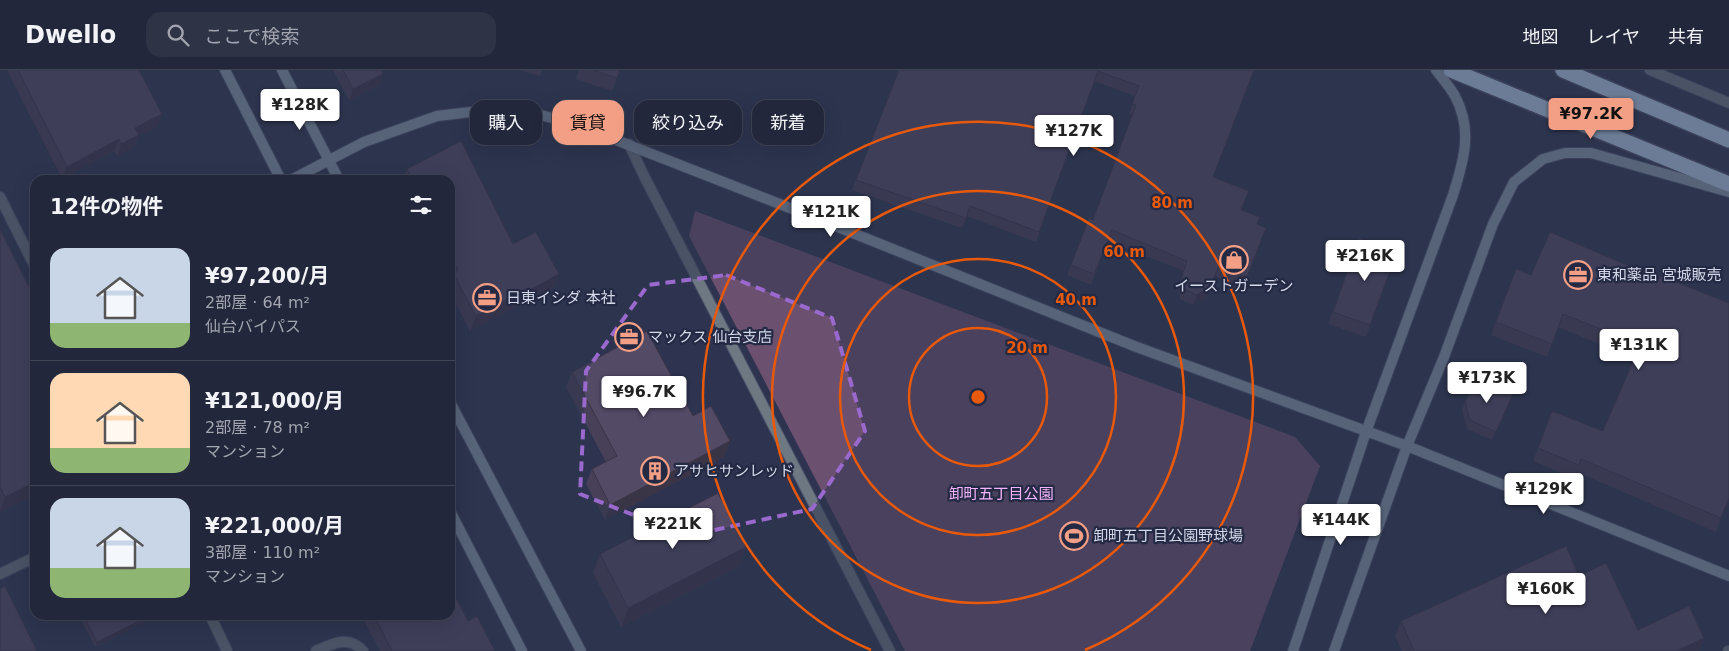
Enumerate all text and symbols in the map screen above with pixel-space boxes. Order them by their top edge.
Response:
search box [146,12,496,57]
text: Dwello [25,21,116,49]
icon: search [164,21,192,49]
text: ここで検索 [204,25,299,47]
text: 地図 [1523,26,1559,47]
text: レイヤ [1587,26,1640,47]
text: 共有 [1668,26,1704,47]
pin: ¥128K [265,88,335,131]
text: ¥128K [272,95,328,114]
pin: ¥97.2K [1550,98,1632,140]
chip: 購入 [470,100,542,145]
chip: 賃貸 [552,100,624,145]
chip: 絞り込み [634,100,742,145]
chip: 新着 [752,100,824,145]
text: ¥97.2K [1559,104,1623,123]
pin: ¥127K [1039,114,1109,157]
text: ¥127K [1046,121,1102,140]
icon: filters [407,191,435,219]
text: 80 m [1151,194,1193,212]
text: 12件の物件 [50,195,163,219]
pin: ¥121K [796,196,866,238]
text: ¥121K [803,202,859,221]
pin: ¥216K [1330,240,1400,282]
text: 60 m [1103,243,1145,261]
shop icon: イーストガーデン [1219,245,1249,275]
text: ¥216K [1337,246,1393,265]
office icon: 東和薬品 宮城販売 [1563,260,1593,290]
text: ¥97,200/月 [205,264,329,288]
place label: 東和薬品 宮城販売 [1597,266,1722,284]
icon: home [90,268,150,328]
place label: イーストガーデン [1174,277,1294,295]
office icon: 日東イシダ 本社 [472,283,502,313]
place label: 日東イシダ 本社 [506,289,616,307]
text: 40 m [1055,291,1097,309]
text: 2部屋 · 64 m² [205,293,310,312]
text: 仙台バイパス [205,317,301,336]
office icon: マックス 仙台支店 [614,322,644,352]
place label: マックス 仙台支店 [648,328,772,346]
pin: ¥131K [1604,328,1674,371]
text: ¥131K [1611,335,1667,354]
text: 20 m [1006,339,1048,357]
pin: ¥173K [1452,362,1522,404]
text: ¥173K [1459,368,1515,387]
pin: ¥96.7K [603,376,685,418]
text: ¥96.7K [612,382,676,401]
centre of rings [969,388,987,406]
text: ¥121,000/月 [205,389,344,413]
icon: home [90,393,150,453]
text: 2部屋 · 78 m² [205,418,310,437]
text: マンション [205,442,285,461]
building icon: アサヒサンレッド [640,456,670,486]
place label: アサヒサンレッド [674,462,794,480]
pin: ¥129K [1509,472,1579,515]
text: ¥129K [1516,479,1572,498]
park label: 卸町五丁目公園 [948,485,1054,503]
pin: ¥144K [1306,504,1376,546]
pin: ¥221K [638,508,708,550]
text: ¥144K [1313,510,1369,529]
text: ¥221,000/月 [205,514,344,538]
text: ¥221K [645,514,701,533]
icon: home [90,518,150,578]
sports icon: 卸町五丁目公園野球場 [1059,521,1089,551]
place label: 卸町五丁目公園野球場 [1093,527,1243,545]
text: 3部屋 · 110 m² [205,543,320,562]
text: マンション [205,567,285,586]
pin: ¥160K [1511,572,1581,615]
text: ¥160K [1518,579,1574,598]

